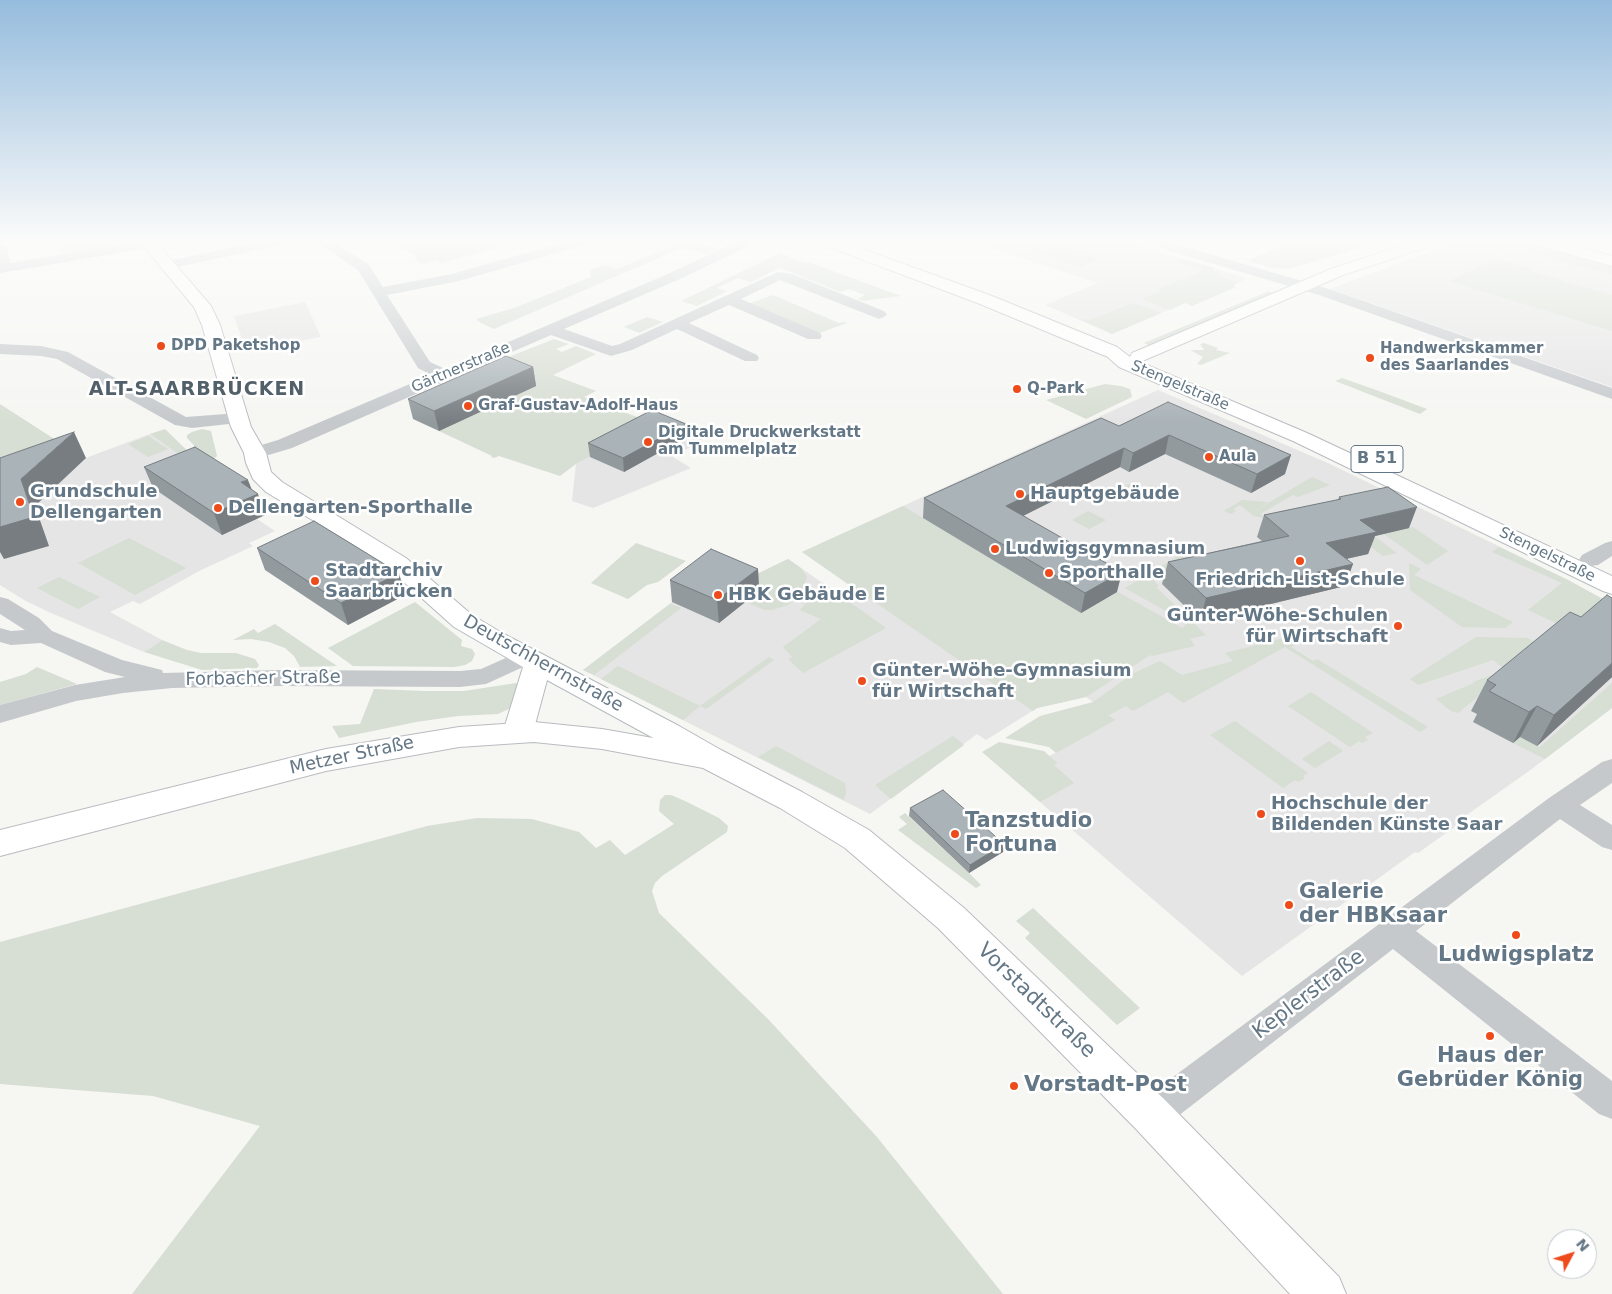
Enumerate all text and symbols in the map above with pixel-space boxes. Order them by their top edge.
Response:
place label: DPD Paketshop [171,337,300,355]
street label: Gärtnerstraße [409,339,513,397]
marker: DPD Paketshop [155,340,167,352]
place label: Handwerkskammer des Saarlandes [1380,340,1543,375]
marker: Handwerkskammer des Saarlandes [1364,352,1376,364]
street label: Stengelstraße [1128,357,1232,415]
district label: ALT-SAARBRÜCKEN [87,379,307,401]
place label: Q-Park [1027,380,1084,398]
marker: Q-Park [1011,383,1023,395]
place label: Graf-Gustav-Adolf-Haus [478,397,678,415]
marker: Graf-Gustav-Adolf-Haus [462,400,474,412]
place label: Digitale Druckwerkstatt am Tummelplatz [658,424,861,459]
marker: Digitale Druckwerkstatt am Tummelplatz [642,436,654,448]
road number: B 51 [1351,446,1403,472]
place label: Aula [1219,448,1257,466]
marker: Aula [1203,451,1215,463]
place label: Grundschule Dellengarten [30,481,162,524]
place label: Hauptgebäude [1030,483,1180,505]
marker: Hauptgebäude [1014,488,1026,500]
marker: Grundschule Dellengarten [14,496,26,508]
place label: Dellengarten-Sporthalle [228,497,473,519]
marker: Dellengarten-Sporthalle [212,502,224,514]
street label: Stengelstraße [1496,524,1598,586]
place label: Ludwigsgymnasium [1005,538,1205,560]
marker: Ludwigsgymnasium [989,543,1001,555]
marker: Friedrich-List-Schule [1294,555,1306,567]
place label: Stadtarchiv Saarbrücken [325,560,453,602]
place label: Sporthalle [1059,562,1164,584]
marker: Sporthalle [1043,567,1055,579]
place label: Friedrich-List-Schule [1195,569,1405,591]
marker: Stadtarchiv Saarbrücken [309,575,321,587]
place label: HBK Gebäude E [728,584,885,606]
marker: HBK Gebäude E [712,589,724,601]
place label: Günter-Wöhe-Schulen für Wirtschaft [1167,605,1388,648]
street label: Deutschherrnstraße [459,611,627,717]
marker: Günter-Wöhe-Schulen für Wirtschaft [1392,620,1404,632]
place label: Günter-Wöhe-Gymnasium für Wirtschaft [872,660,1132,702]
street label: Forbacher Straße [185,667,341,691]
marker: Günter-Wöhe-Gymnasium für Wirtschaft [856,675,868,687]
street label: Metzer Straße [288,732,416,780]
place label: Hochschule der Bildenden Künste Saar [1271,793,1502,836]
marker: Hochschule der Bildenden Künste Saar [1255,808,1267,820]
place label: Tanzstudio Fortuna [965,809,1092,859]
marker: Tanzstudio Fortuna [949,828,961,840]
place label: Galerie der HBKsaar [1299,880,1447,930]
marker: Galerie der HBKsaar [1283,899,1295,911]
marker: Ludwigsplatz [1510,929,1522,941]
street label: Vorstadtstraße [972,938,1100,1064]
place label: Ludwigsplatz [1438,943,1594,969]
street label: Keplerstraße [1248,945,1370,1045]
marker: Haus der Gebrüder König [1484,1030,1496,1042]
place label: Haus der Gebrüder König [1397,1044,1583,1094]
place label: Vorstadt-Post [1024,1073,1187,1099]
marker: Vorstadt-Post [1008,1080,1020,1092]
north arrow [1547,1229,1597,1279]
text: N [1573,1235,1593,1255]

